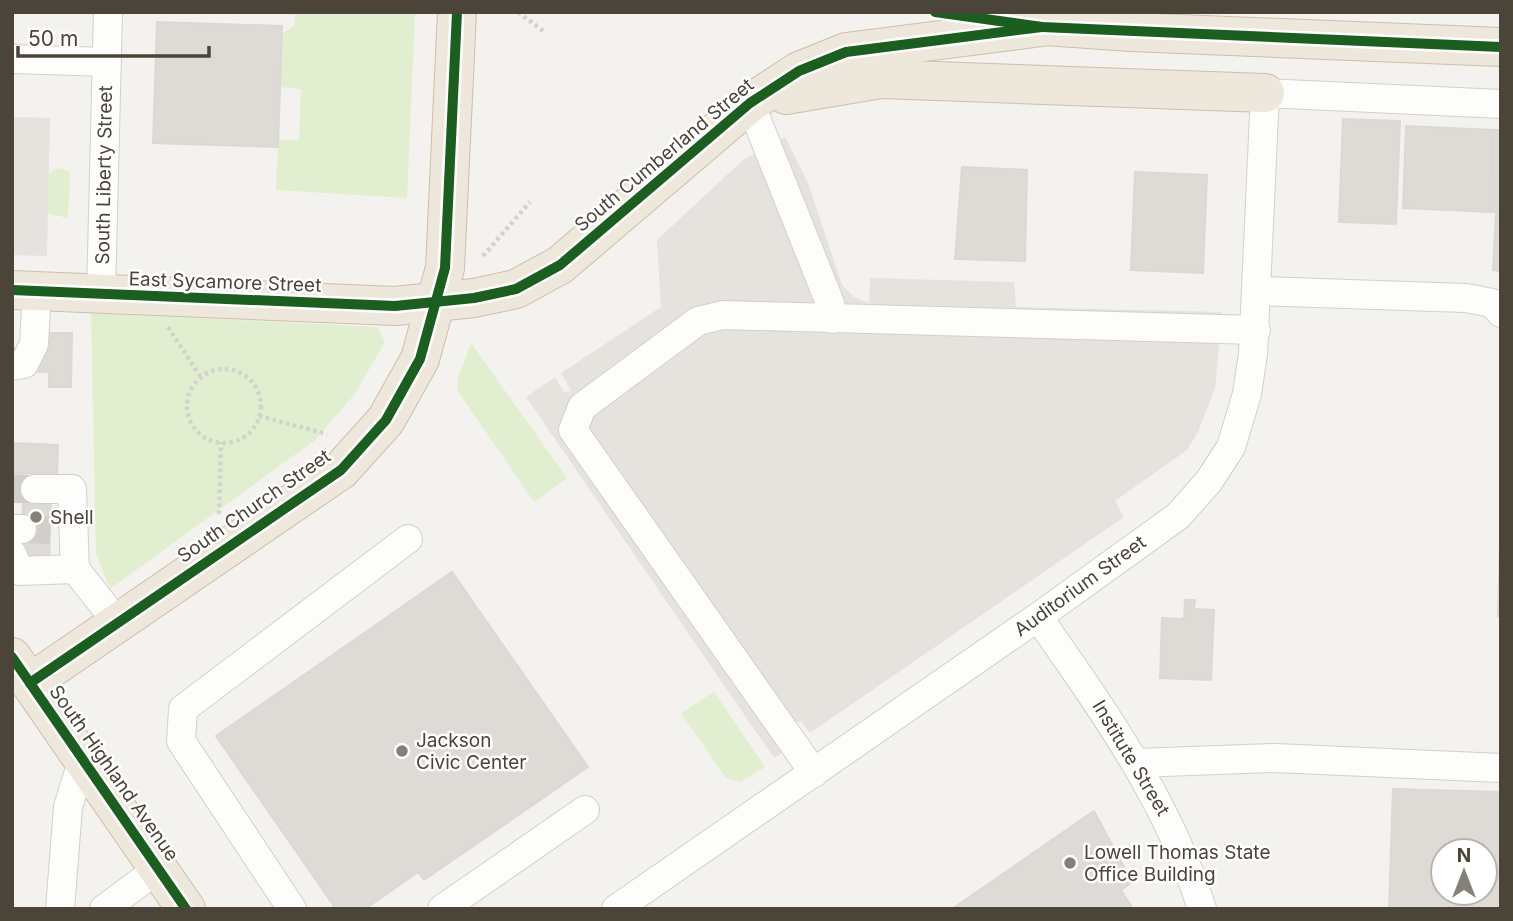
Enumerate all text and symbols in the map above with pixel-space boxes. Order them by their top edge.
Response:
scale bar [18,14,208,58]
text: 50 m [28,26,78,51]
street label: South Cumberland Street [570,73,758,237]
street label: South Liberty Street [91,85,117,265]
street label: East Sycamore Street [128,267,322,297]
street label: South Church Street [173,444,335,568]
place label: Shell [50,506,94,529]
marker: Shell [28,509,44,525]
street label: Auditorium Street [1010,531,1150,641]
street label: South Highland Avenue [45,681,183,865]
street label: Institute Street [1087,696,1175,820]
place label: Jackson Civic Center [416,729,526,774]
marker: Jackson Civic Center [394,743,410,759]
north arrow [1429,837,1499,907]
place label: Lowell Thomas State Office Building [1084,841,1270,886]
text: N [1457,844,1471,867]
marker: Lowell Thomas State Office Building [1062,855,1078,871]

